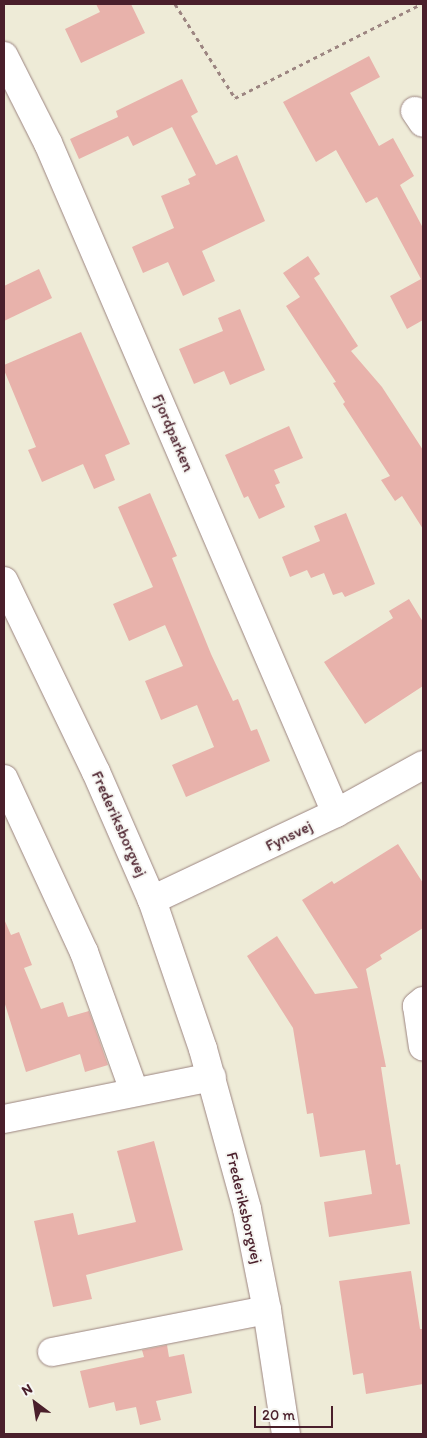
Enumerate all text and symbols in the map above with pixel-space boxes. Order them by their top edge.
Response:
street label: Fjordparken [148,391,198,475]
street label: Frederiksborgvej [87,768,151,880]
street label: Fynsvej [262,816,316,856]
street label: Frederiksborgvej [222,1150,266,1266]
north arrow [10,1378,60,1428]
text: N [19,1380,35,1399]
scale bar [257,1396,336,1428]
text: 20 m [262,1406,295,1424]

